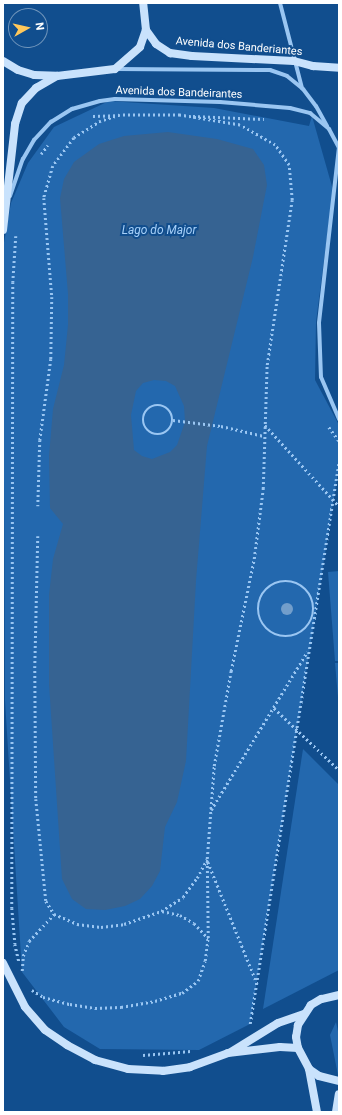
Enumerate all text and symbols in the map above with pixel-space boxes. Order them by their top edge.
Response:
north arrow [8,8,48,48]
text: N [32,22,46,31]
street label: Avenida dos Banderiantes [175,35,303,59]
street label: Avenida dos Bandeirantes [115,84,243,102]
water label: Lago do Major [122,224,196,238]

